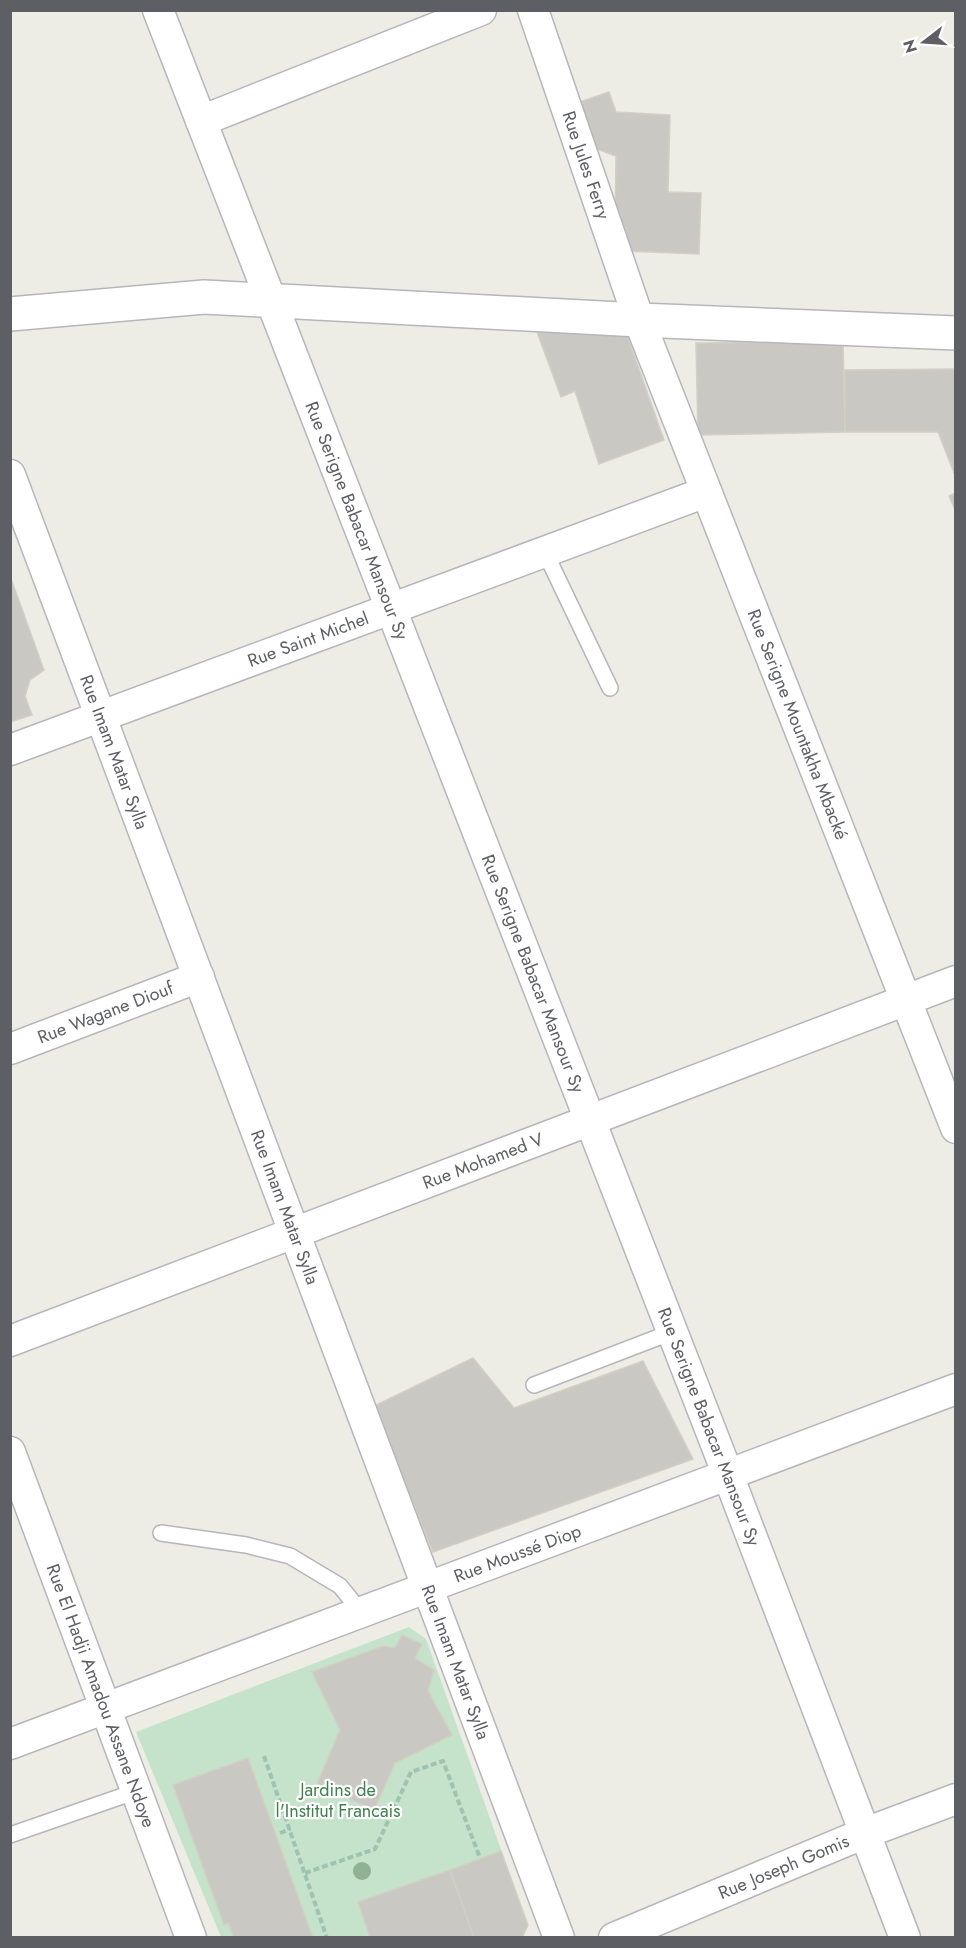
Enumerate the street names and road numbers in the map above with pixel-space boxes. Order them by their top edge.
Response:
street label: Rue Jules Ferry [556,108,617,223]
street label: Rue Serigne Babacar Mansour Sy [299,398,415,644]
street label: Rue Saint Michel [244,605,372,674]
street label: Rue Serigne Mountakha Mbacké [741,605,855,843]
street label: Rue Imam Matar Sylla [73,671,155,833]
street label: Rue Serigne Babacar Mansour Sy [475,851,591,1097]
street label: Rue Wagane Diouf [34,975,178,1050]
street label: Rue Imam Matar Sylla [244,1126,326,1288]
street label: Rue Mohamed V [419,1126,547,1196]
street label: Rue Serigne Babacar Mansour Sy [651,1304,767,1550]
street label: Rue Moussé Diop [450,1518,585,1589]
street label: Rue El Hadji Amadou Assane Ndoye [40,1560,162,1831]
street label: Rue Imam Matar Sylla [415,1581,496,1743]
street label: Rue Joseph Gomis [714,1828,853,1906]

